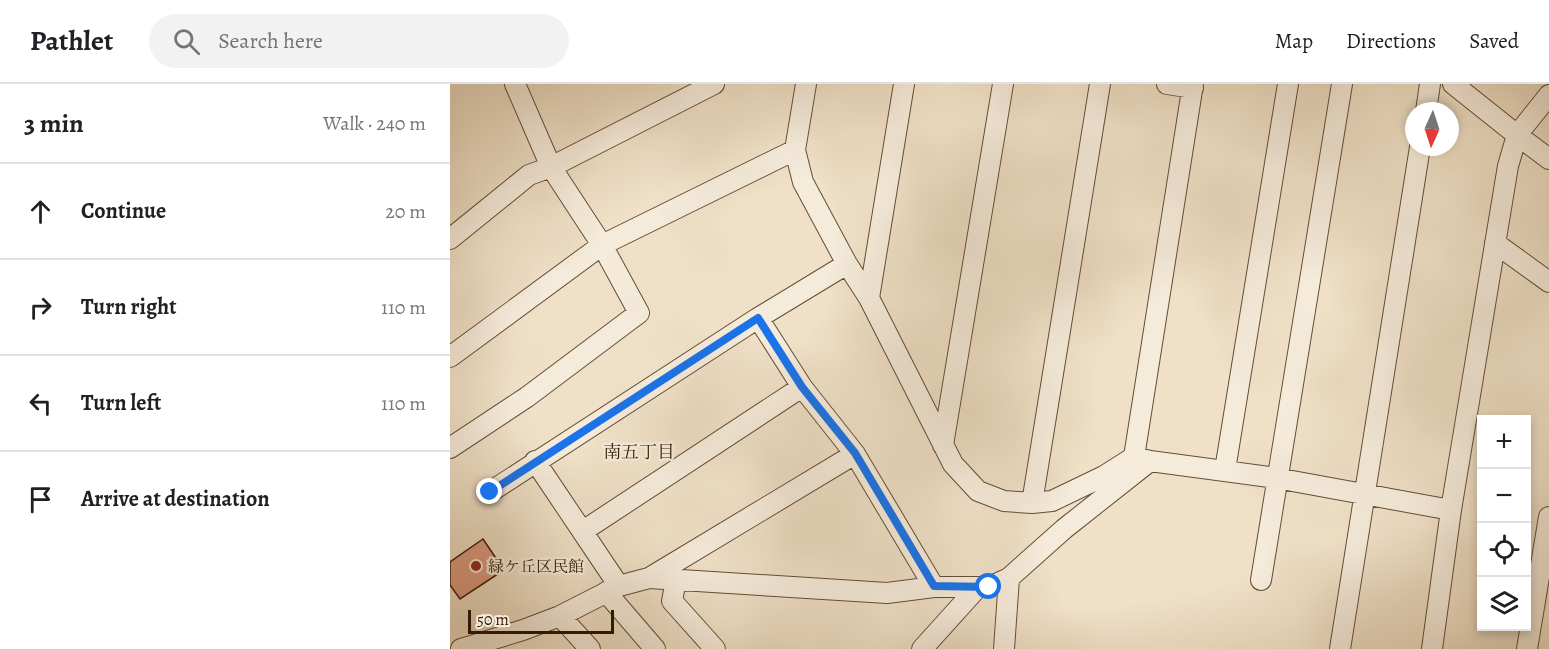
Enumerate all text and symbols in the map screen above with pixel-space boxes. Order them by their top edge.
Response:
search box [149,14,569,68]
text: Pathlet [30,22,113,60]
icon: search [170,25,203,58]
text: Search here [218,26,323,56]
text: Map [1275,27,1313,55]
text: Directions [1346,27,1436,55]
text: Saved [1469,27,1519,55]
north arrow [1405,102,1459,156]
text: 3 min [24,106,84,141]
text: Walk · 240 m [323,110,426,137]
icon: ahead [24,195,57,228]
text: Continue [81,196,166,226]
text: 20 m [385,198,426,225]
icon: right [24,291,57,324]
text: Turn right [81,292,177,322]
text: 110 m [381,294,426,321]
icon: left [24,387,57,420]
text: Turn left [81,388,161,418]
text: 110 m [381,390,426,417]
map controls [1477,415,1531,631]
button: + [1477,415,1531,469]
district label: 南五丁目 [603,440,675,464]
button: − [1477,469,1531,523]
route end [476,478,502,504]
icon: arrive [24,483,57,516]
text: Arrive at destination [81,484,270,514]
button: locate [1477,523,1531,577]
place label: 緑ケ丘区民館 [488,556,584,578]
marker: 緑ケ丘区民館 [469,559,483,573]
route start [975,573,1001,599]
button: layers [1477,577,1531,631]
scale bar [468,607,614,634]
text: 50 m [477,609,509,631]

